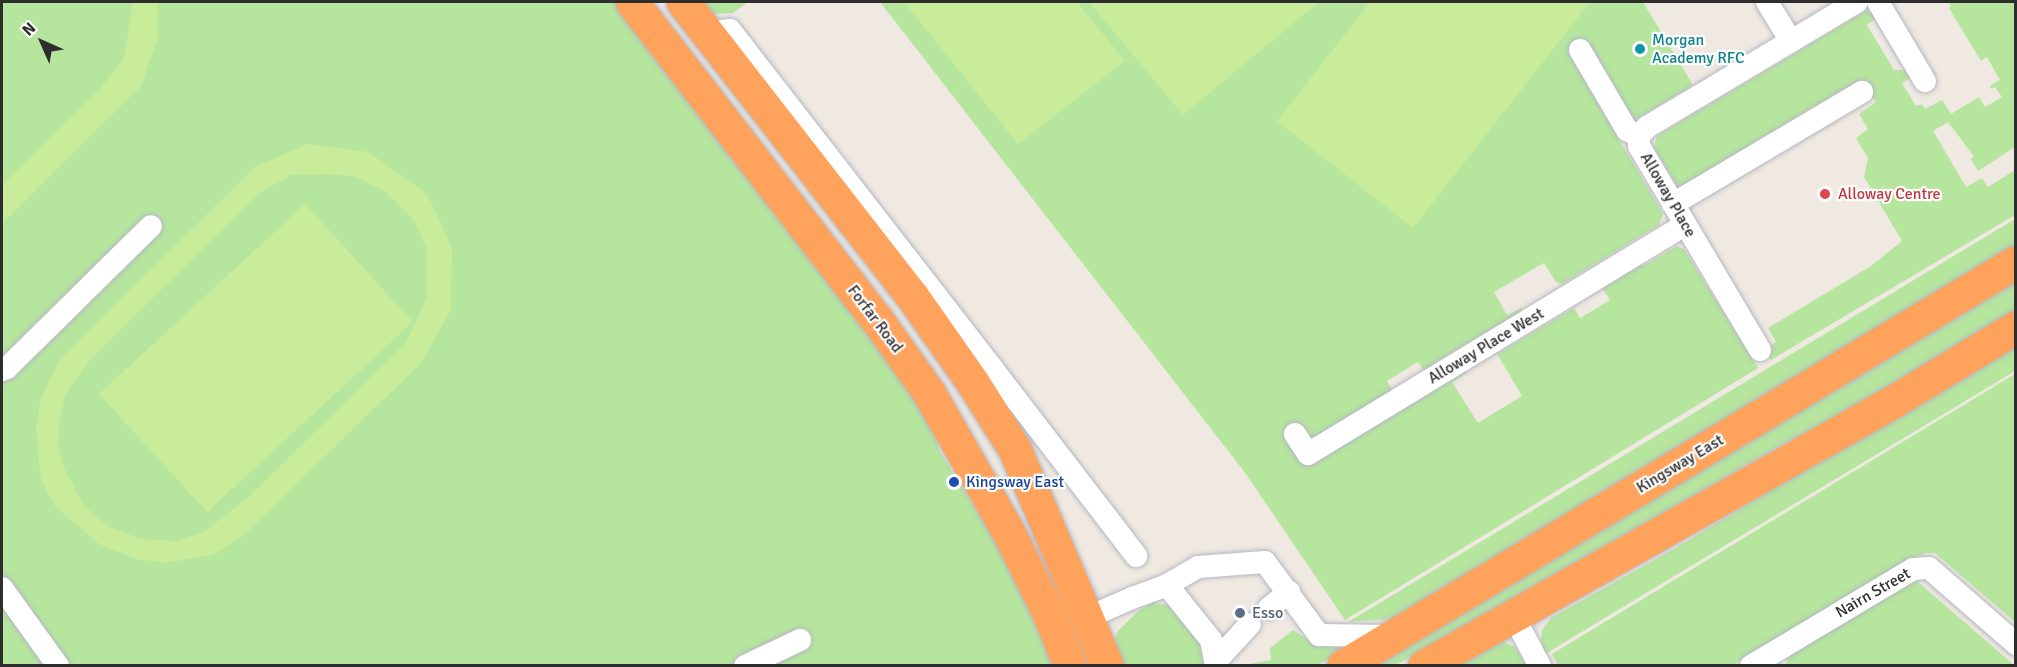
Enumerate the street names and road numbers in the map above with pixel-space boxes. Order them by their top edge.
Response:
street label: Alloway Place [1636,149,1700,241]
street label: Forfar Road [843,281,907,357]
street label: Alloway Place West [1425,304,1547,388]
street label: Kingsway East [1633,431,1727,497]
street label: Nairn Street [1832,564,1914,622]

